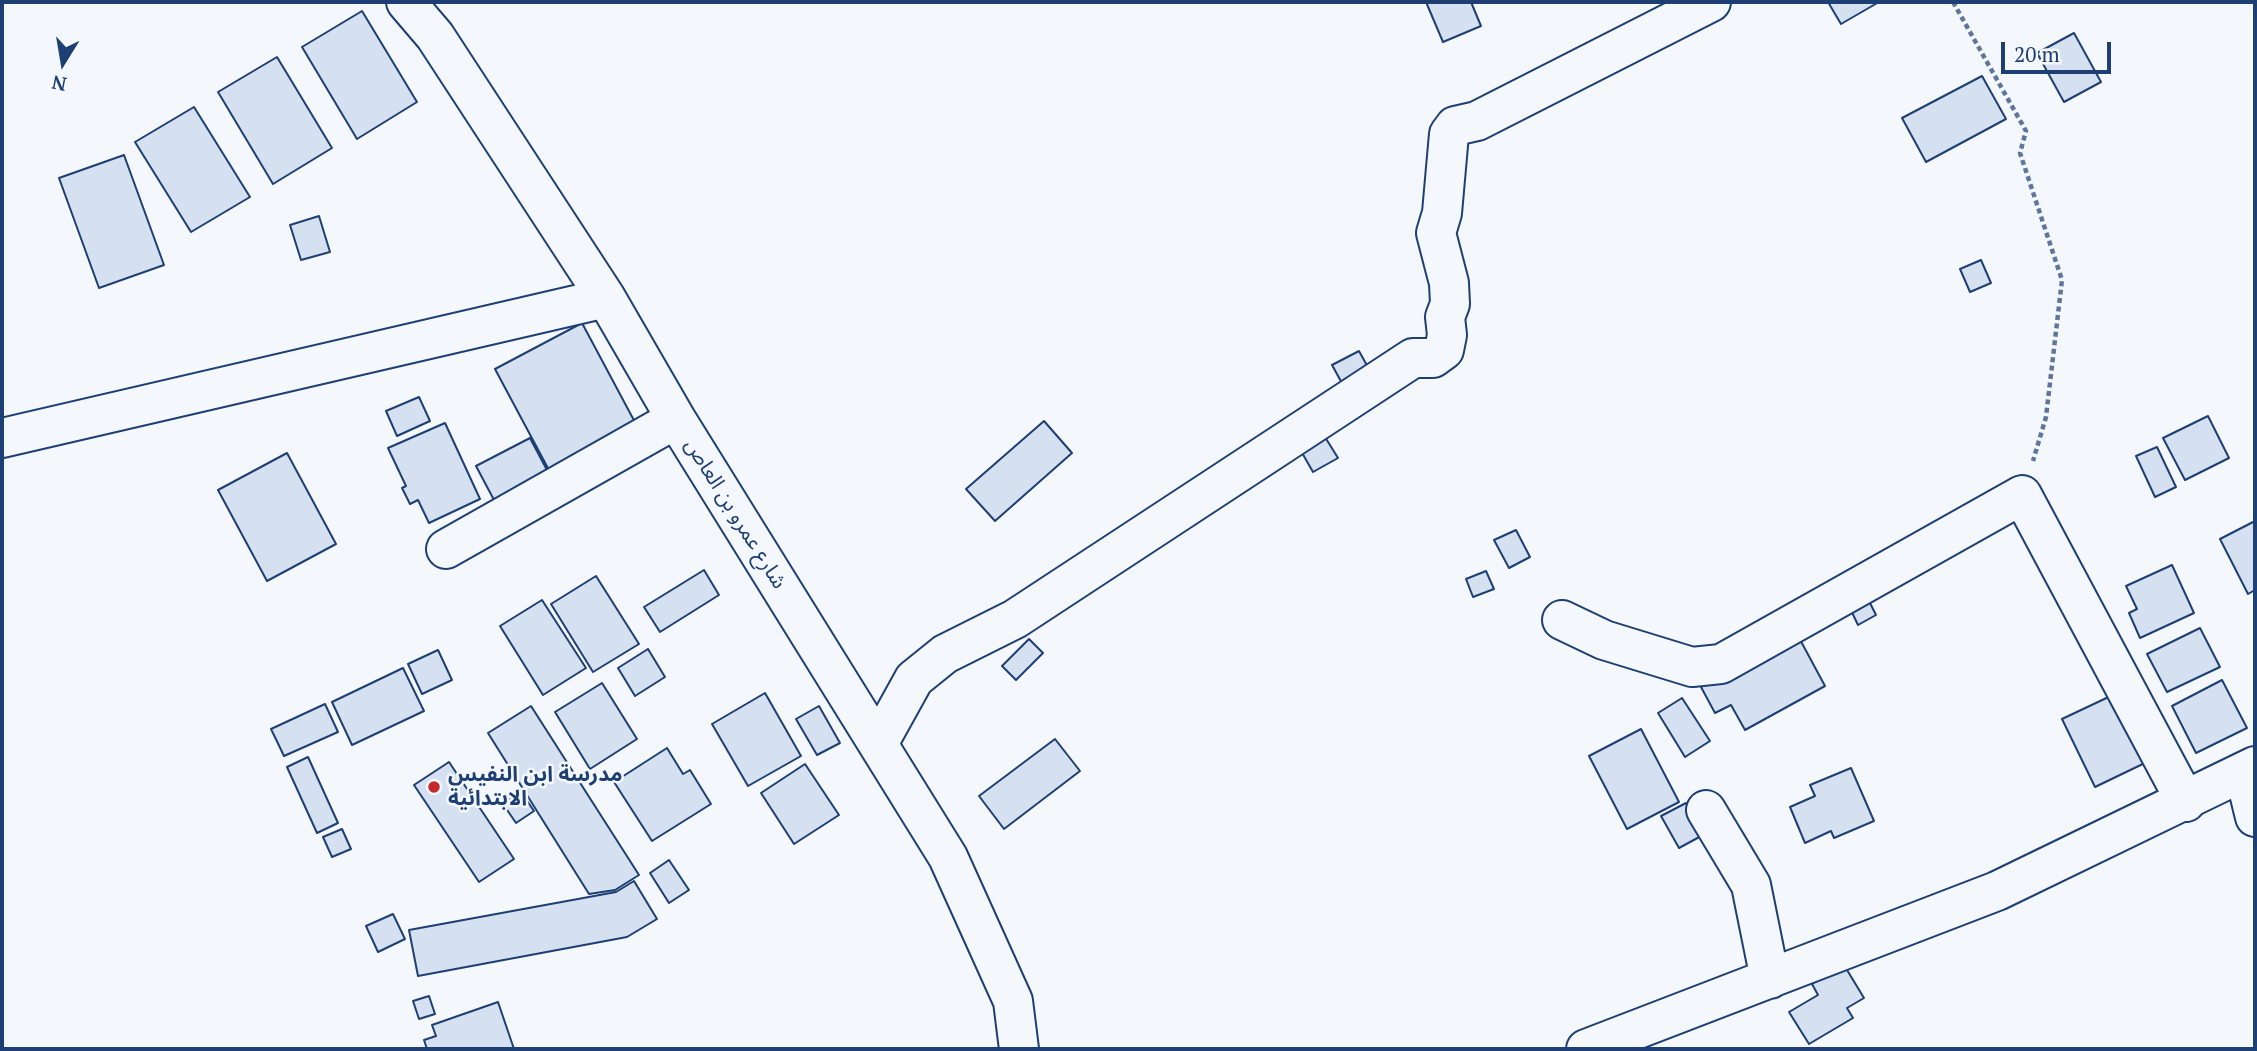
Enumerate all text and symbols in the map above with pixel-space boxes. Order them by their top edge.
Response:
north arrow [28,28,98,98]
scale bar [2005,28,2115,72]
text: 20 m [2014,40,2060,68]
text: N [49,70,68,98]
street label: شارع عمرو بن العاص [679,434,791,594]
place label: مدرسة ابن النفيس الابتدائية [448,762,622,812]
marker: مدرسة ابن النفيس الابتدائية [426,779,442,795]

